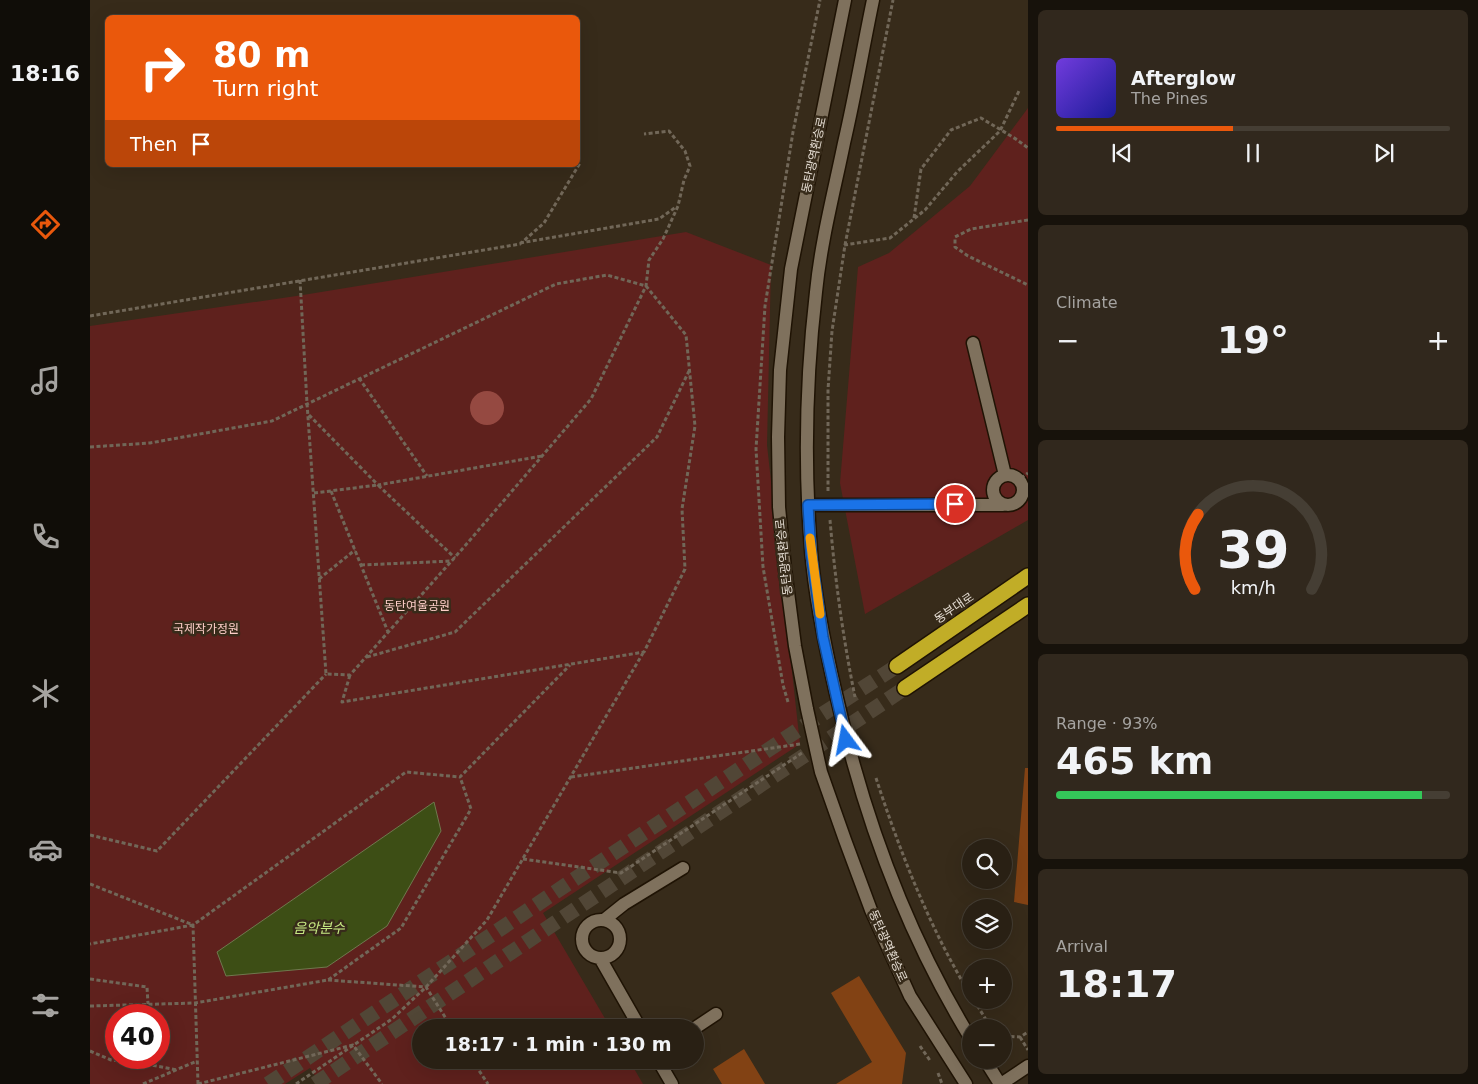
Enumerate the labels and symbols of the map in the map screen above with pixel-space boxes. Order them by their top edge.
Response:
street label: 동탄광역환승로 [799,116,829,194]
pin [934,483,976,525]
street label: 동탄광역환승로 [773,518,795,596]
street label: 동부대로 [932,590,976,626]
park label: 동탄여울공원 [384,599,450,613]
park label: 국제작가정원 [173,622,239,636]
position arrow [819,713,871,765]
street label: 동탄광역환승로 [866,908,910,984]
water label: 음악분수 [293,920,346,936]
speed limit sign: 40 [105,1004,170,1069]

